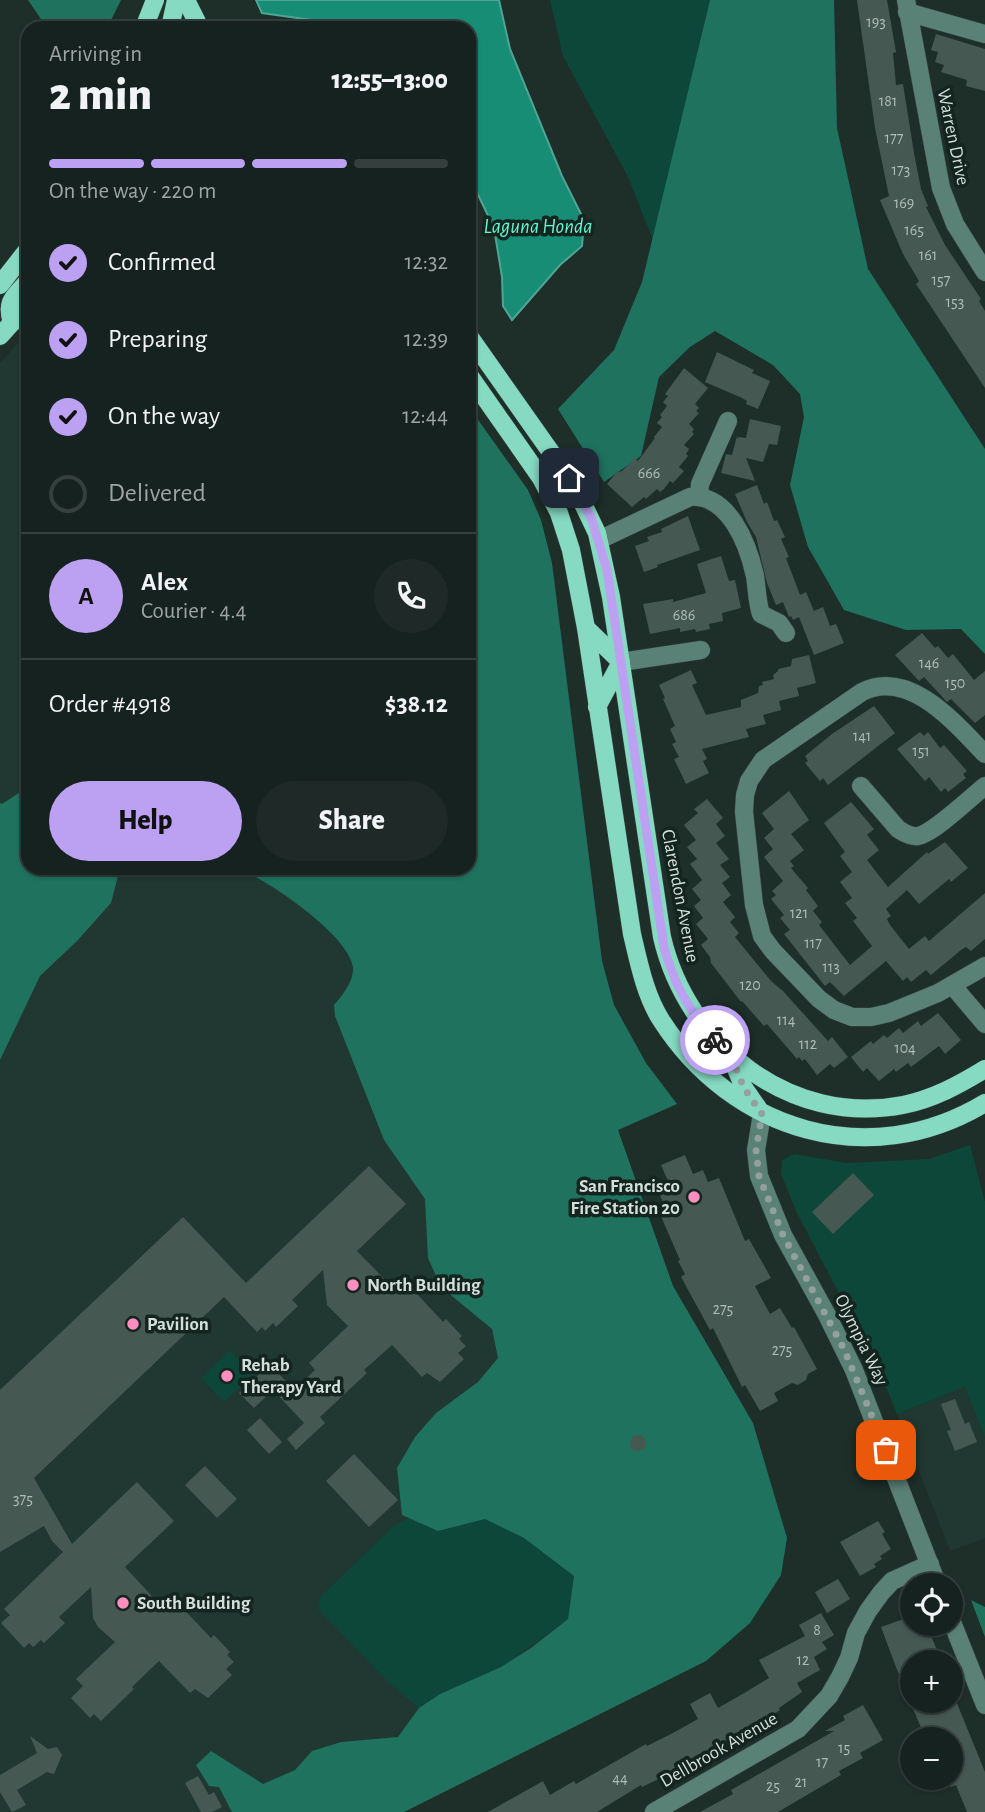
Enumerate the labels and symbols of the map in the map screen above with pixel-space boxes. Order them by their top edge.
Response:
house number: 193 [866,14,886,30]
street label: Warren Drive [934,87,972,187]
house number: 181 [879,93,897,109]
house number: 177 [885,130,904,146]
house number: 173 [892,162,910,178]
house number: 169 [894,195,914,211]
water label: Laguna Honda [484,216,592,237]
house number: 165 [904,222,924,238]
house number: 161 [919,247,937,263]
house number: 157 [932,272,951,288]
house number: 153 [946,294,964,310]
pin [539,448,599,508]
house number: 666 [638,465,660,481]
house number: 686 [673,607,695,623]
house number: 146 [919,655,939,671]
house number: 150 [945,675,965,691]
house number: 141 [853,728,871,744]
house number: 151 [912,743,930,759]
street label: Clarendon Avenue [658,828,702,964]
house number: 121 [790,905,808,921]
house number: 117 [804,935,822,951]
house number: 113 [822,959,840,975]
house number: 120 [739,977,761,993]
courier [680,1005,750,1075]
house number: 114 [777,1012,796,1028]
house number: 112 [799,1036,817,1052]
house number: 104 [894,1040,916,1056]
place label: San Francisco Fire Station 20 [570,1177,680,1218]
marker: San Francisco Fire Station 20 [686,1189,702,1205]
place label: North Building [367,1276,481,1295]
marker: North Building [345,1277,361,1293]
street label: Olympia Way [831,1291,891,1389]
house number: 275 [713,1301,733,1317]
place label: Pavilion [147,1315,209,1334]
marker: Pavilion [125,1316,141,1332]
house number: 275 [772,1342,792,1358]
place label: Rehab Therapy Yard [241,1356,341,1397]
marker: Rehab Therapy Yard [219,1368,235,1384]
pin [856,1420,916,1480]
house number: 375 [13,1491,33,1507]
place label: South Building [137,1594,251,1613]
marker: South Building [115,1595,131,1611]
house number: 8 [813,1622,821,1638]
house number: 12 [797,1652,809,1668]
street label: Dellbrook Avenue [657,1709,781,1791]
house number: 15 [838,1740,850,1756]
house number: 17 [816,1754,828,1770]
house number: 44 [612,1770,628,1786]
house number: 21 [795,1774,807,1790]
house number: 25 [766,1778,780,1794]

